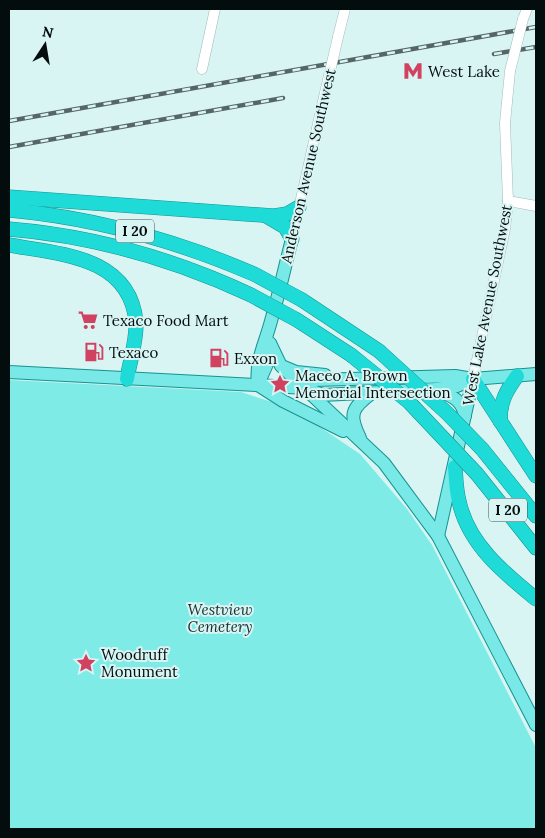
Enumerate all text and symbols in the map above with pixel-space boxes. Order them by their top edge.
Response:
north arrow [20,20,70,70]
text: N [41,22,55,42]
metro station icon: West Lake [402,60,424,82]
place label: West Lake [428,62,500,81]
street label: Anderson Avenue Southwest [276,67,340,266]
street label: West Lake Avenue Southwest [458,203,516,407]
road number: I 20 [116,220,154,242]
supermarket icon: Texaco Food Mart [77,309,99,331]
place label: Texaco Food Mart [103,311,229,330]
fuel station icon: Texaco [83,341,105,363]
place label: Texaco [109,343,159,362]
fuel station icon: Exxon [208,347,230,369]
place label: Exxon [234,349,277,368]
place label: Maceo A. Brown Memorial Intersection [295,366,451,402]
place icon: Maceo A. Brown Memorial Intersection [269,373,291,395]
road number: I 20 [489,498,527,522]
park label: Westview Cemetery [187,600,253,636]
place label: Woodruff Monument [101,645,178,681]
place icon: Woodruff Monument [75,652,97,674]

